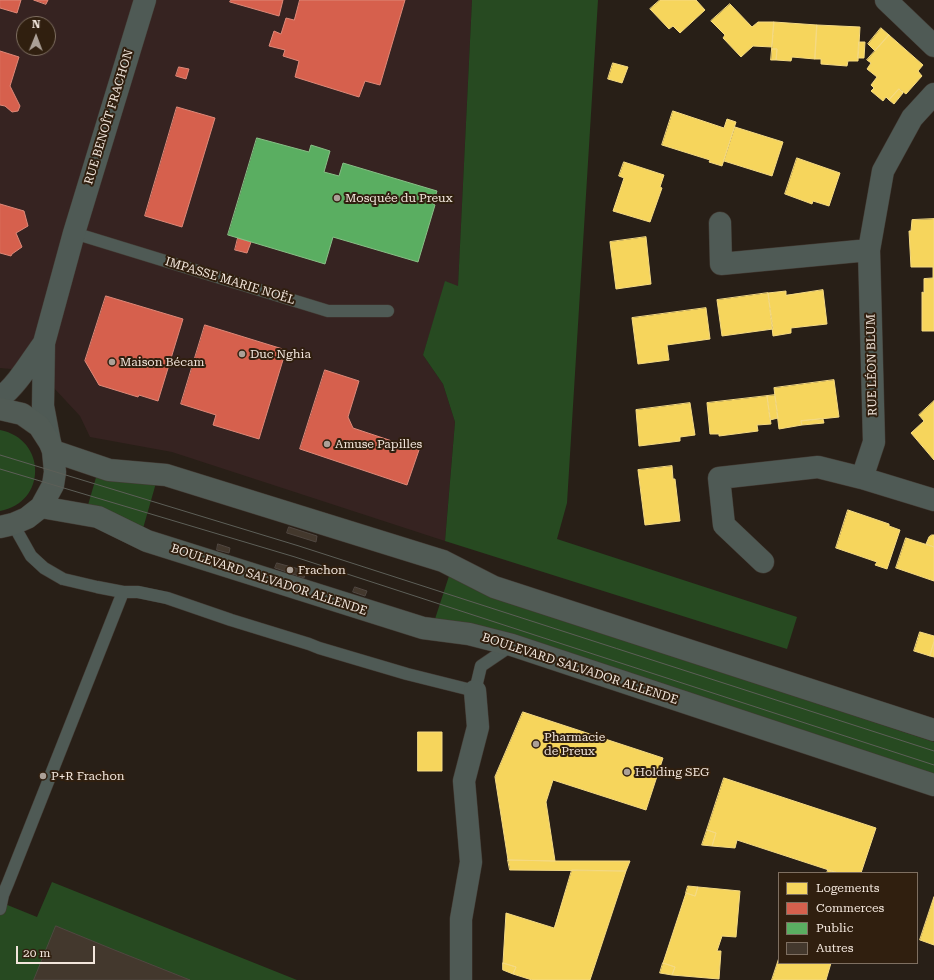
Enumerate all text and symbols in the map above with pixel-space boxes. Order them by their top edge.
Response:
north arrow [16,16,56,56]
text: N [32,18,41,31]
street label: RUE BENOÎT FRACHON [82,48,136,186]
place label: Mosquée du Preux [345,191,453,205]
marker: Mosquée du Preux [332,193,342,203]
street label: IMPASSE MARIE NOËL [163,254,297,308]
street label: RUE LÉON BLUM [864,314,880,416]
place label: Duc Nghia [250,347,311,361]
marker: Duc Nghia [237,349,247,359]
place label: Maison Bécam [120,355,204,369]
marker: Maison Bécam [107,357,117,367]
place label: Amuse Papilles [335,437,422,451]
marker: Amuse Papilles [322,439,332,449]
street label: BOULEVARD SALVADOR ALLENDE [169,541,369,619]
place label: Frachon [298,563,346,577]
marker: Frachon [285,565,295,575]
street label: BOULEVARD SALVADOR ALLENDE [480,630,680,708]
place label: Pharmacie de Preux [544,730,605,758]
marker: Pharmacie de Preux [531,739,541,749]
place label: Holding SEG [635,765,709,779]
marker: Holding SEG [622,767,632,777]
place label: P+R Frachon [51,769,125,783]
marker: P+R Frachon [38,771,48,781]
legend [778,872,918,964]
text: Logements [816,881,879,895]
text: Commerces [816,901,884,915]
text: Public [816,921,853,935]
scale bar [18,938,97,964]
text: Autres [816,941,853,955]
text: 20 m [23,946,50,960]

